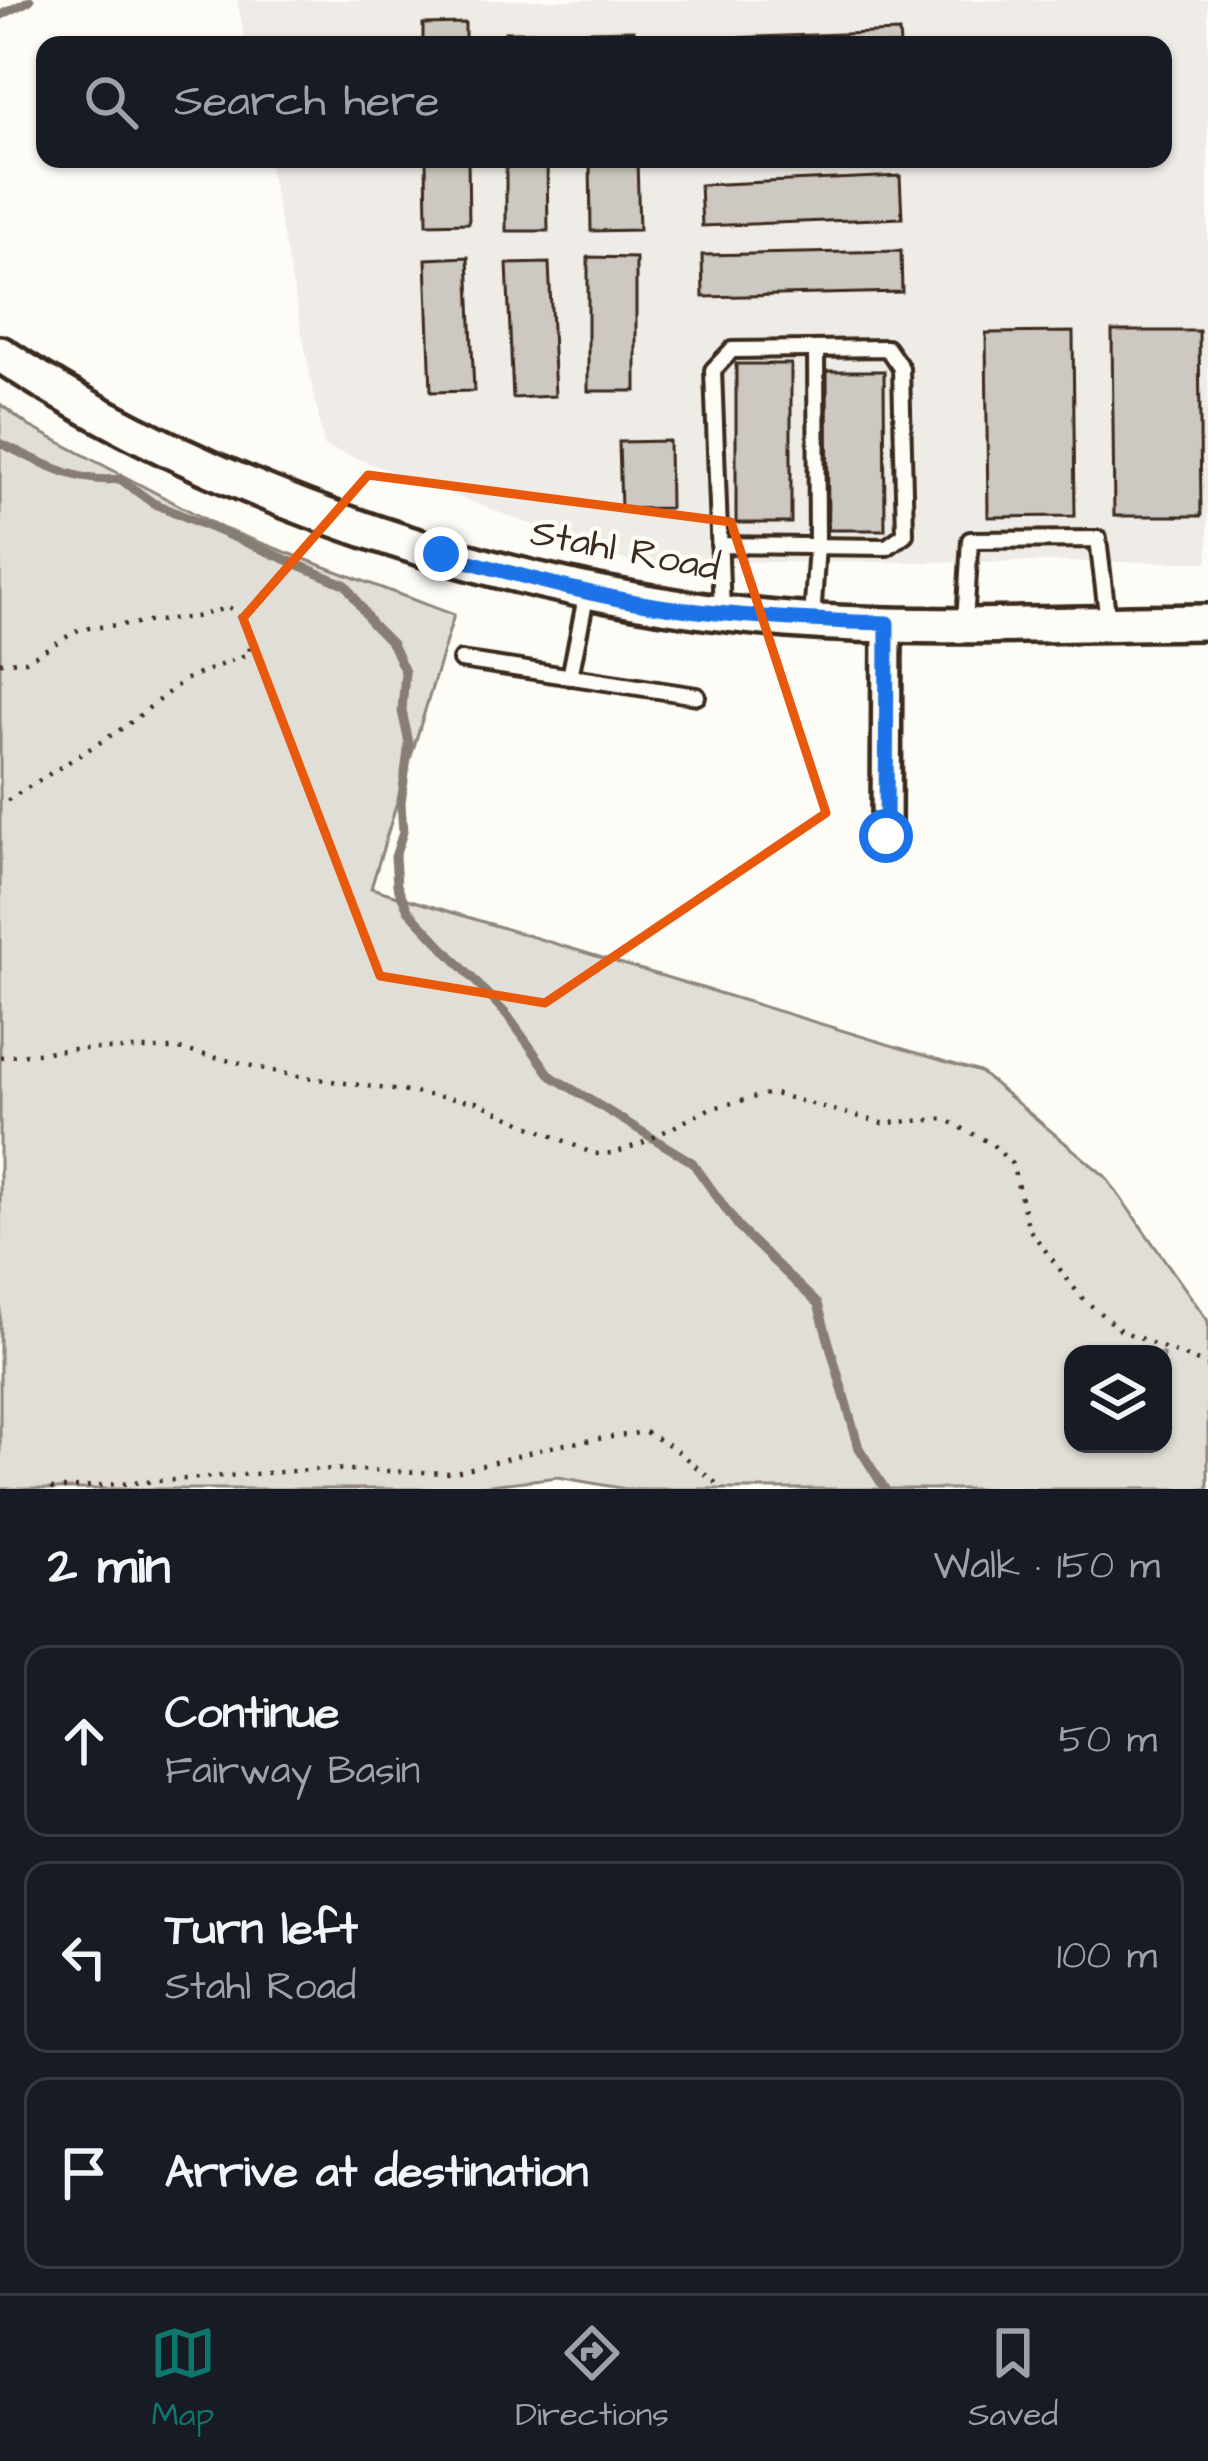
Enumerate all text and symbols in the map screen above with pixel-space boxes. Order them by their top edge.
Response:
search box [36,36,1172,168]
icon: search [78,69,144,135]
text: Search here [174,71,440,133]
street label: Stahl Road [526,506,724,596]
route end [414,527,468,581]
route start [859,809,913,863]
map controls [1064,1345,1172,1453]
button: layers [1064,1345,1172,1453]
text: 2 min [48,1532,171,1603]
text: Walk · 150 m [934,1540,1160,1594]
text: Continue [165,1683,339,1745]
icon: ahead [51,1708,117,1774]
text: 50 m [1059,1714,1157,1768]
text: Fairway Basin [165,1745,420,1799]
text: Turn left [165,1899,358,1961]
icon: left [51,1924,117,1990]
text: 100 m [1057,1930,1157,1984]
text: Stahl Road [165,1961,356,2015]
icon: arrive [51,2140,117,2206]
text: Arrive at destination [165,2142,588,2204]
tab: Map [150,2320,216,2438]
tab: Directions [515,2320,669,2438]
tab: Saved [968,2320,1058,2438]

